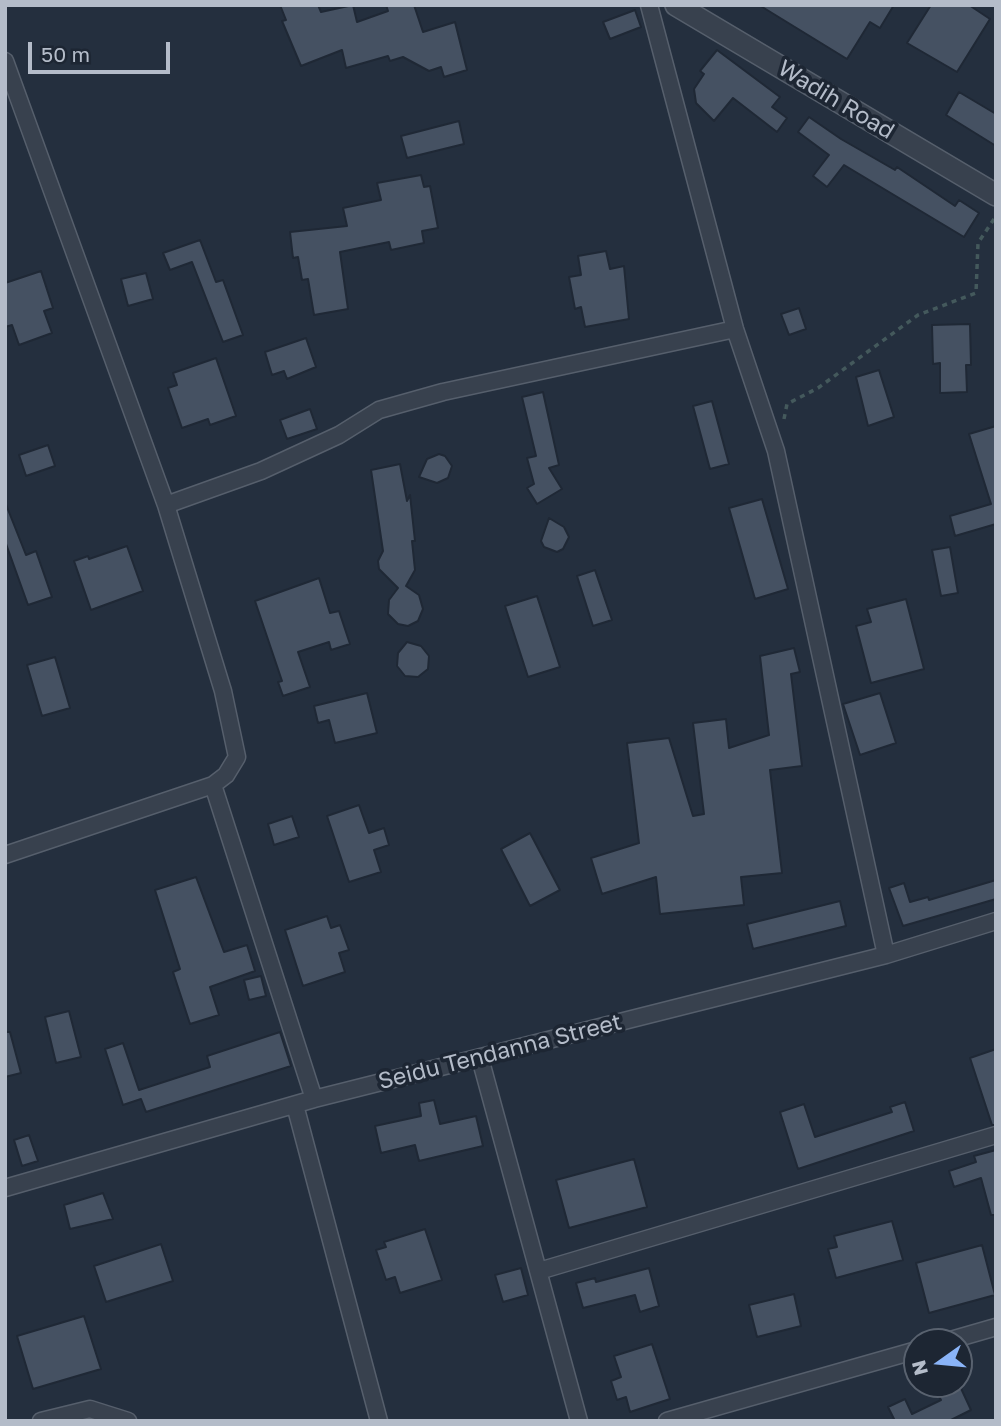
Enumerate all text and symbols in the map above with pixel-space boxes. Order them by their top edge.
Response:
scale bar [32,28,173,72]
text: 50 m [41,41,90,67]
street label: Wadih Road [773,55,899,145]
street label: Seidu Tendanna Street [375,1008,625,1096]
north arrow [903,1328,973,1398]
text: N [906,1358,932,1378]

